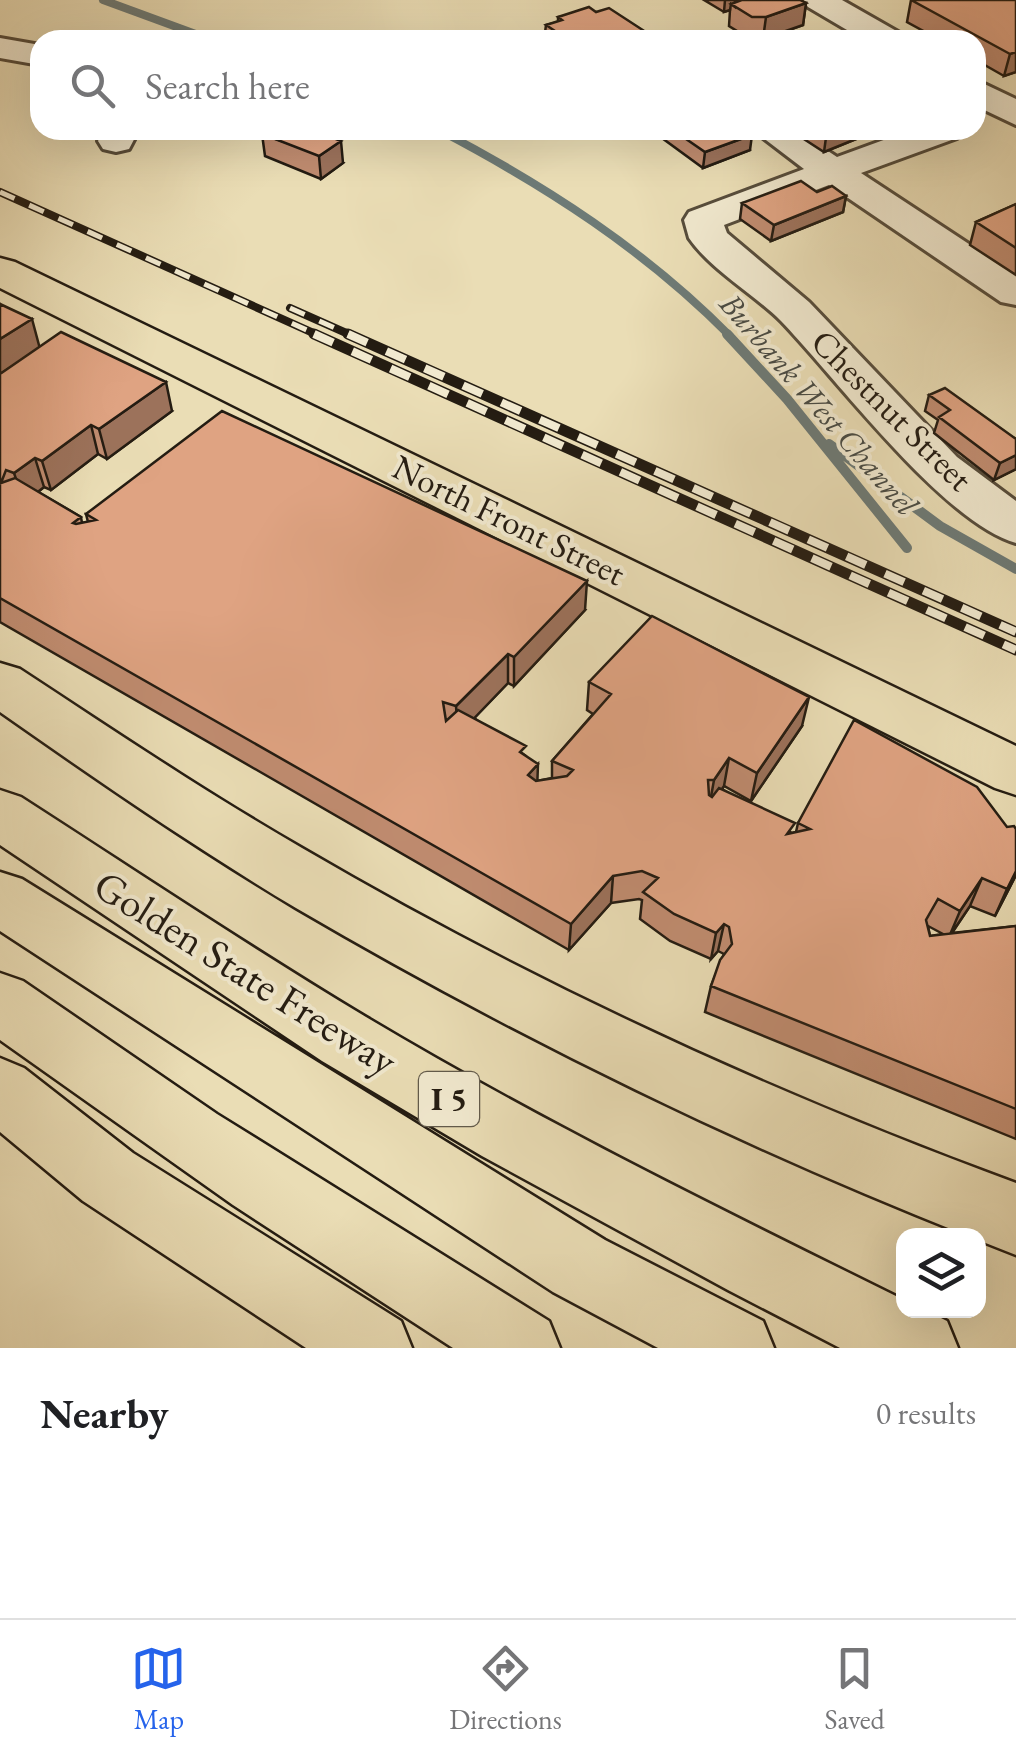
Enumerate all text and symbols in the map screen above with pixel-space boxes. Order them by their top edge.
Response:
search box [30,30,986,140]
icon: search [65,58,120,113]
text: Search here [145,61,310,110]
water label: Burbank West Channel [710,283,928,525]
street label: Chestnut Street [802,319,983,500]
street label: North Front Street [386,444,633,595]
street label: Golden State Freeway [84,857,408,1088]
road number: I 5 [419,1072,479,1126]
map controls [896,1228,986,1318]
button: layers [896,1228,986,1318]
text: Nearby [40,1386,169,1441]
text: 0 results [876,1392,976,1434]
tab: Map [131,1641,186,1737]
tab: Directions [449,1641,562,1737]
tab: Saved [825,1641,885,1737]

